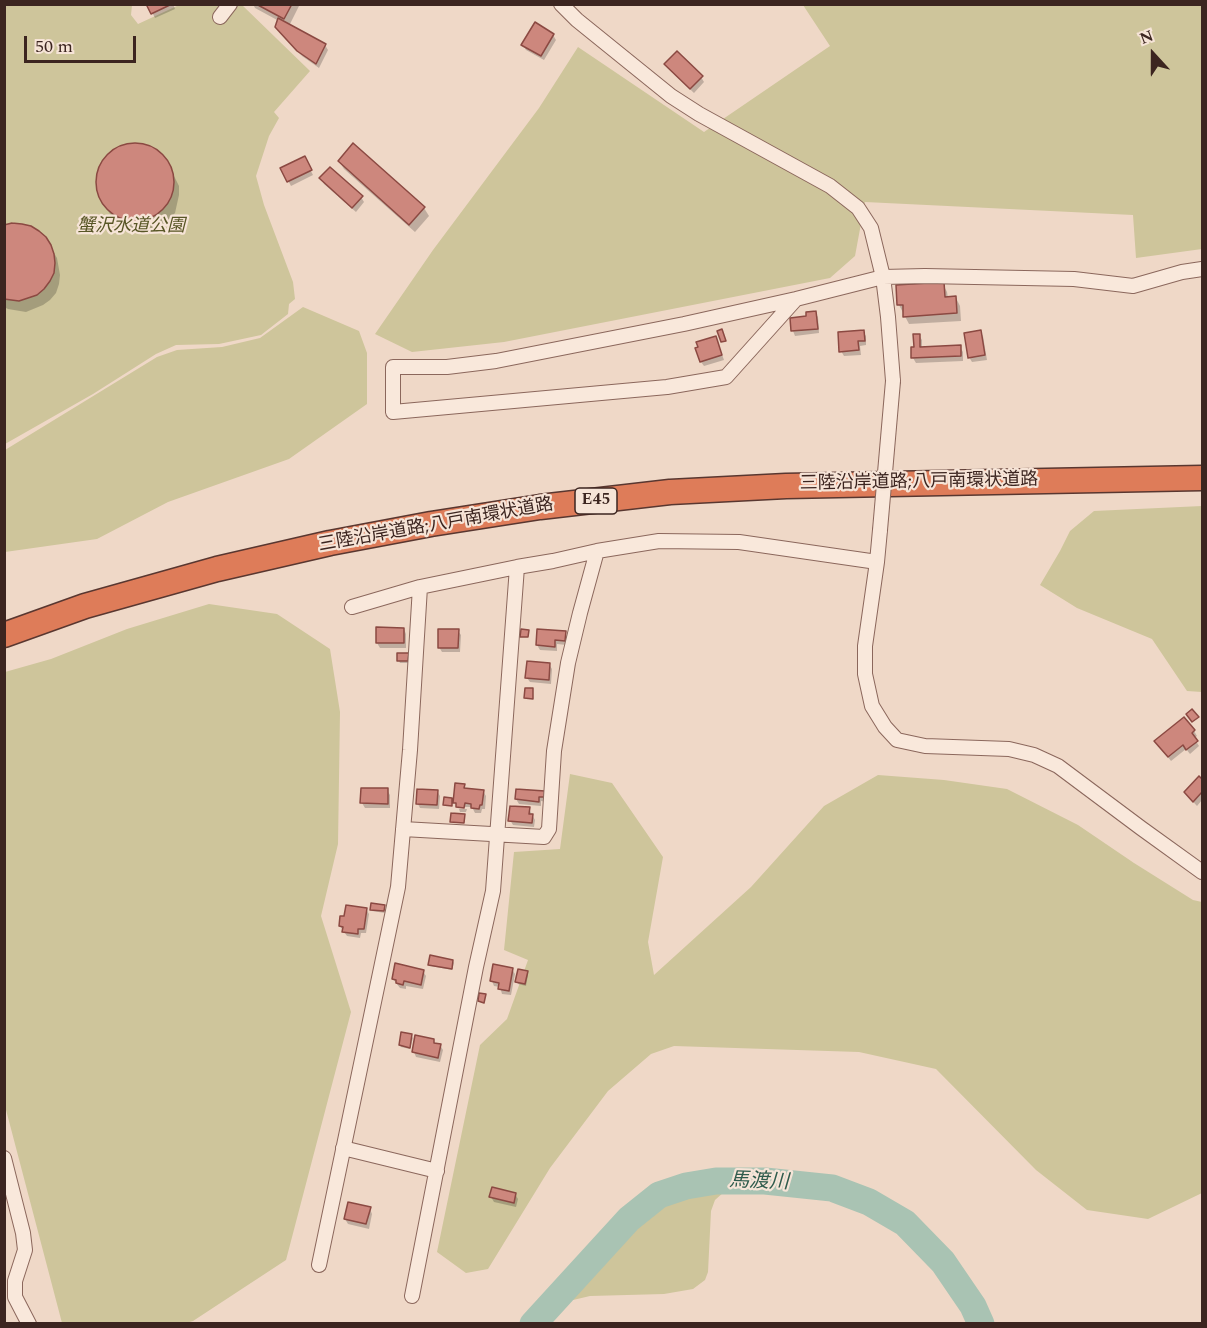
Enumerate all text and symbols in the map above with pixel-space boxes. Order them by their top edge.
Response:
scale bar [27,24,140,62]
north arrow [1123,24,1183,84]
text: N [1136,24,1157,51]
text: 50 m [35,33,73,60]
park label: 蟹沢水道公園 [77,216,185,238]
street label: 三陸沿岸道路;八戸南環状道路 [800,470,1038,496]
road number: E45 [575,488,617,514]
street label: 三陸沿岸道路;八戸南環状道路 [317,495,555,557]
water label: 馬渡川 [729,1170,789,1196]

